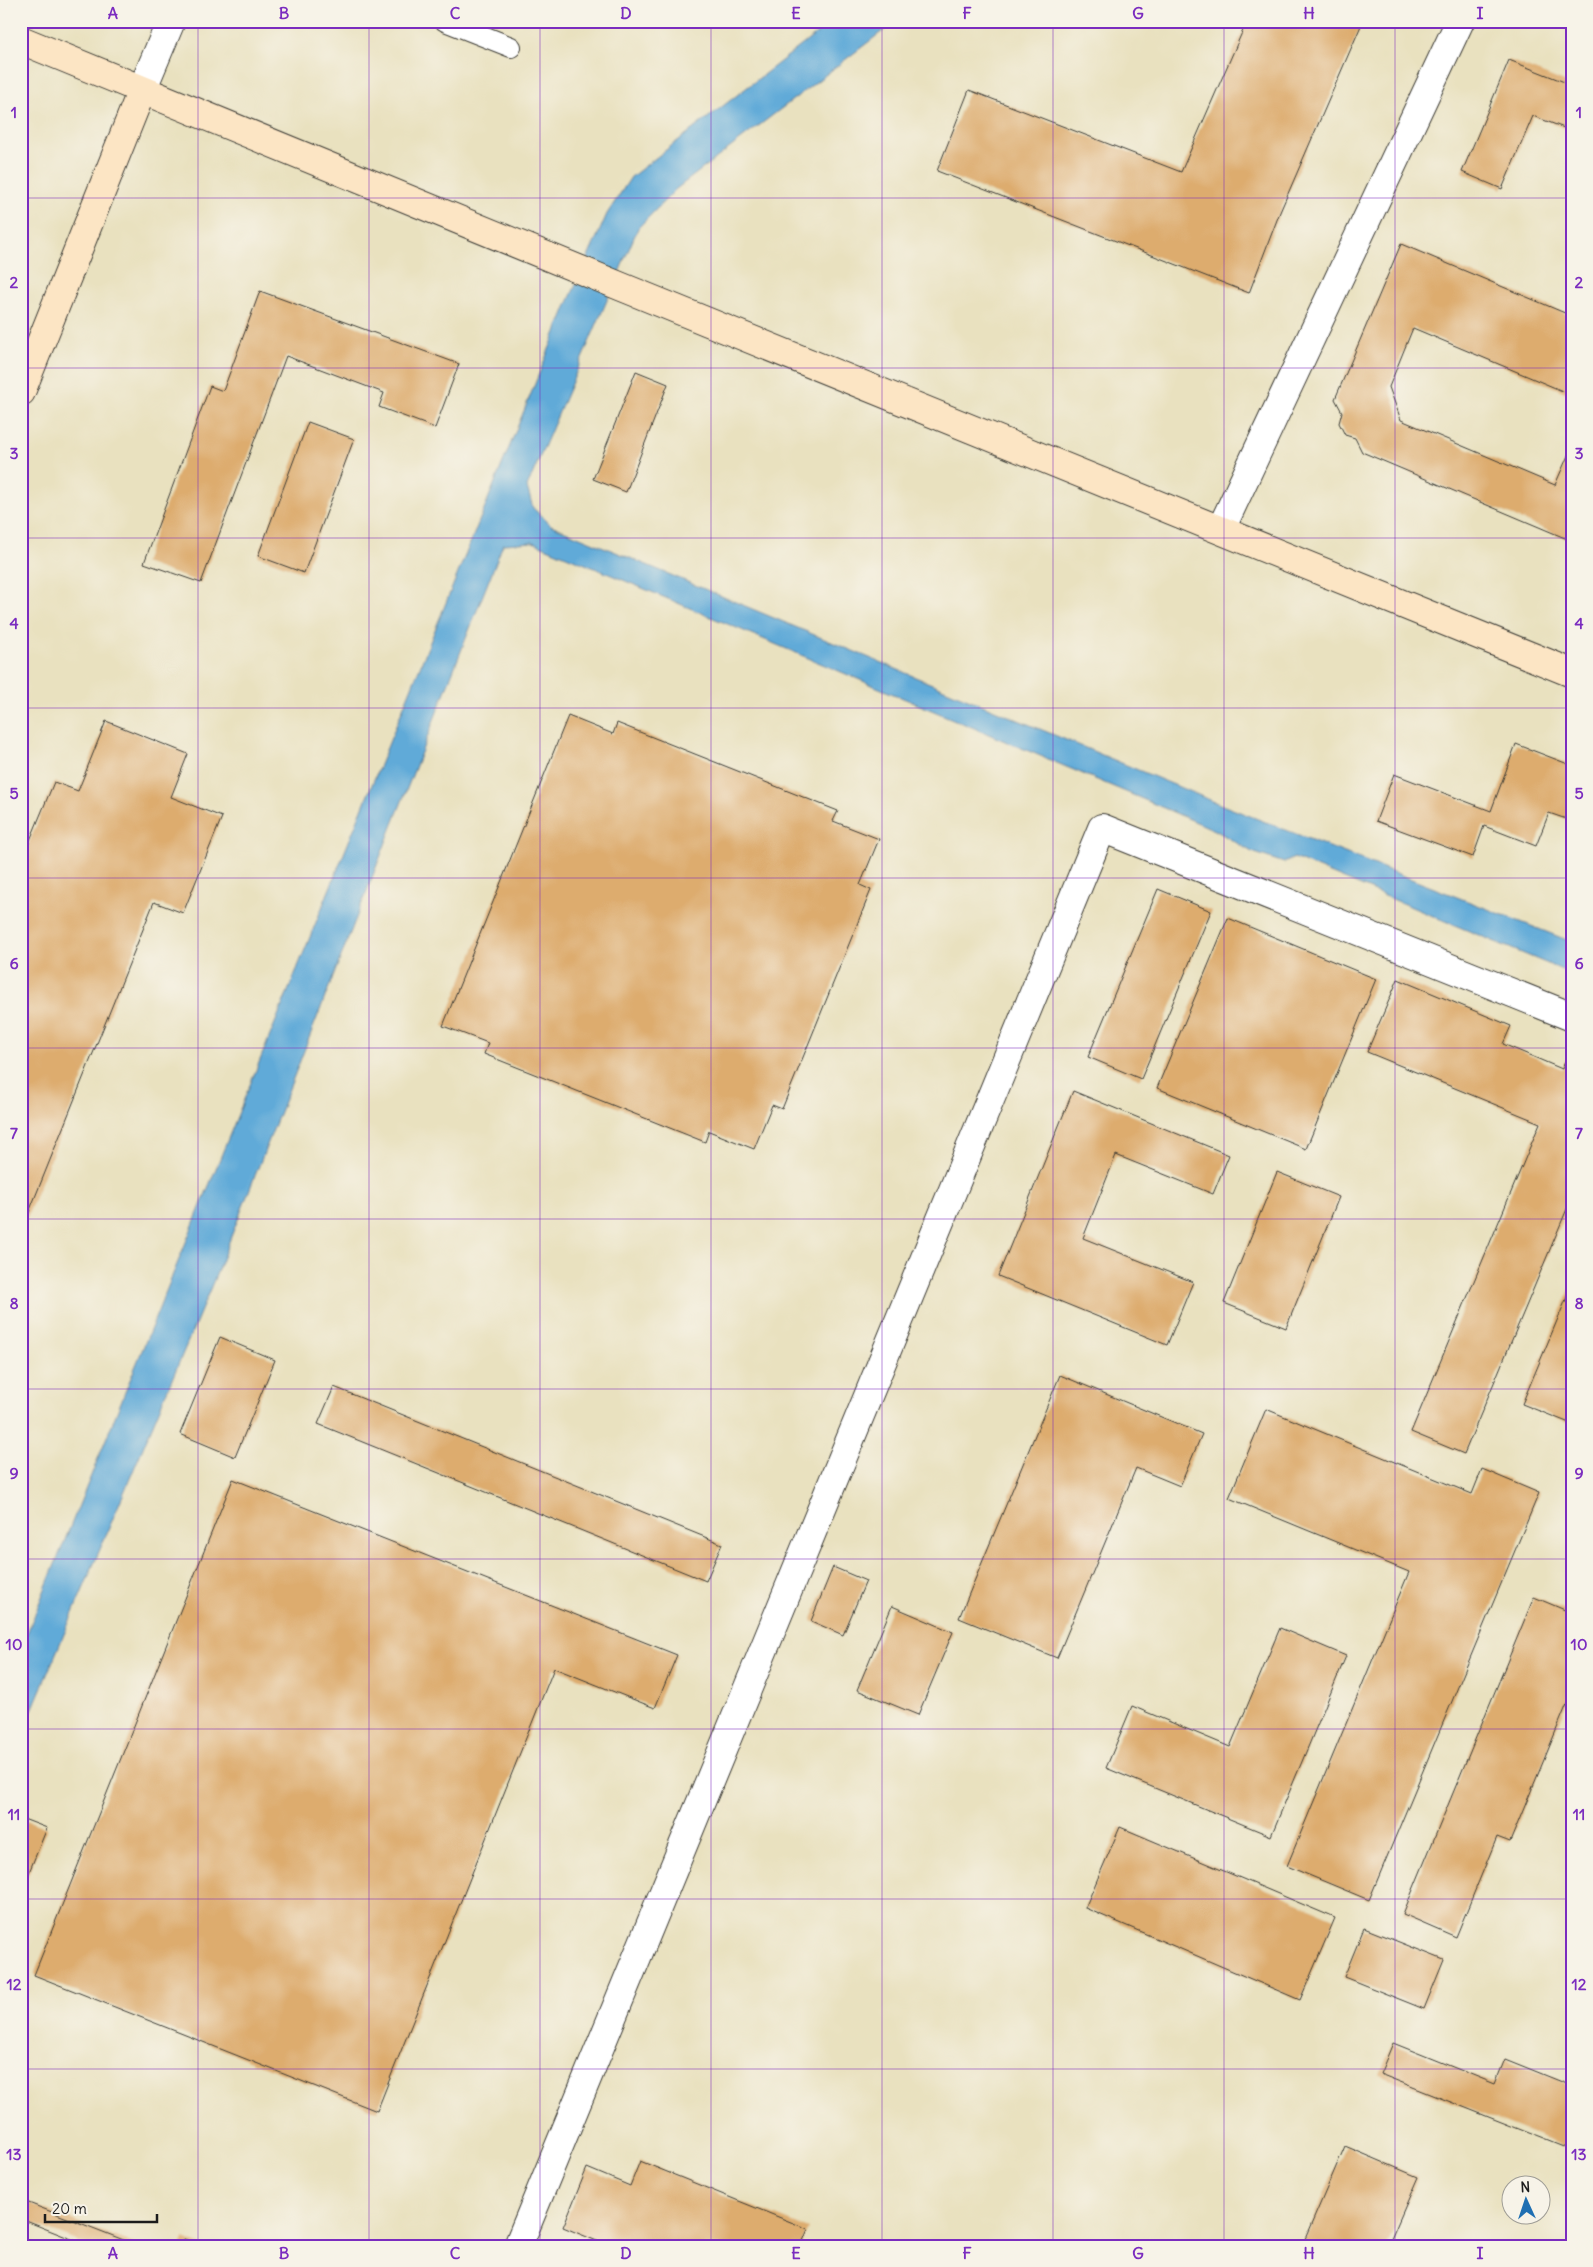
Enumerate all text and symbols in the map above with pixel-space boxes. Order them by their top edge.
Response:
text: A [108,3,118,23]
text: B [279,3,290,23]
text: C [450,3,461,23]
text: D [620,3,632,23]
text: E [791,3,801,23]
text: F [962,3,972,23]
text: G [1132,3,1144,23]
text: H [1303,3,1315,23]
text: I [1477,3,1484,23]
text: 1 [11,102,17,122]
text: 1 [1576,102,1582,122]
text: 2 [10,272,19,292]
text: 2 [1575,272,1584,292]
text: 3 [9,443,19,463]
text: 3 [1574,443,1584,463]
text: 4 [9,613,19,633]
text: 4 [1574,613,1584,633]
text: 5 [9,783,19,803]
text: 5 [1574,783,1584,803]
text: 6 [9,953,19,973]
text: 6 [1574,953,1584,973]
text: 7 [10,1123,18,1143]
text: 7 [1575,1123,1583,1143]
text: 8 [9,1293,19,1313]
text: 8 [1574,1293,1584,1313]
text: 9 [9,1463,19,1483]
text: 9 [1574,1463,1584,1483]
text: 10 [6,1634,22,1654]
text: 10 [1571,1634,1587,1654]
text: 11 [8,1804,20,1824]
text: 11 [1573,1804,1585,1824]
text: 12 [6,1974,22,1994]
text: 12 [1571,1974,1587,1994]
text: 13 [6,2144,22,2164]
text: 13 [1571,2144,1587,2164]
north arrow [1500,2174,1550,2224]
text: N [1520,2178,1531,2196]
scale bar [45,2192,158,2224]
text: 20 m [52,2199,87,2218]
text: A [108,2243,118,2263]
text: B [279,2243,290,2263]
text: C [450,2243,461,2263]
text: D [620,2243,632,2263]
text: E [791,2243,801,2263]
text: F [962,2243,972,2263]
text: G [1132,2243,1144,2263]
text: H [1303,2243,1315,2263]
text: I [1477,2243,1484,2263]

